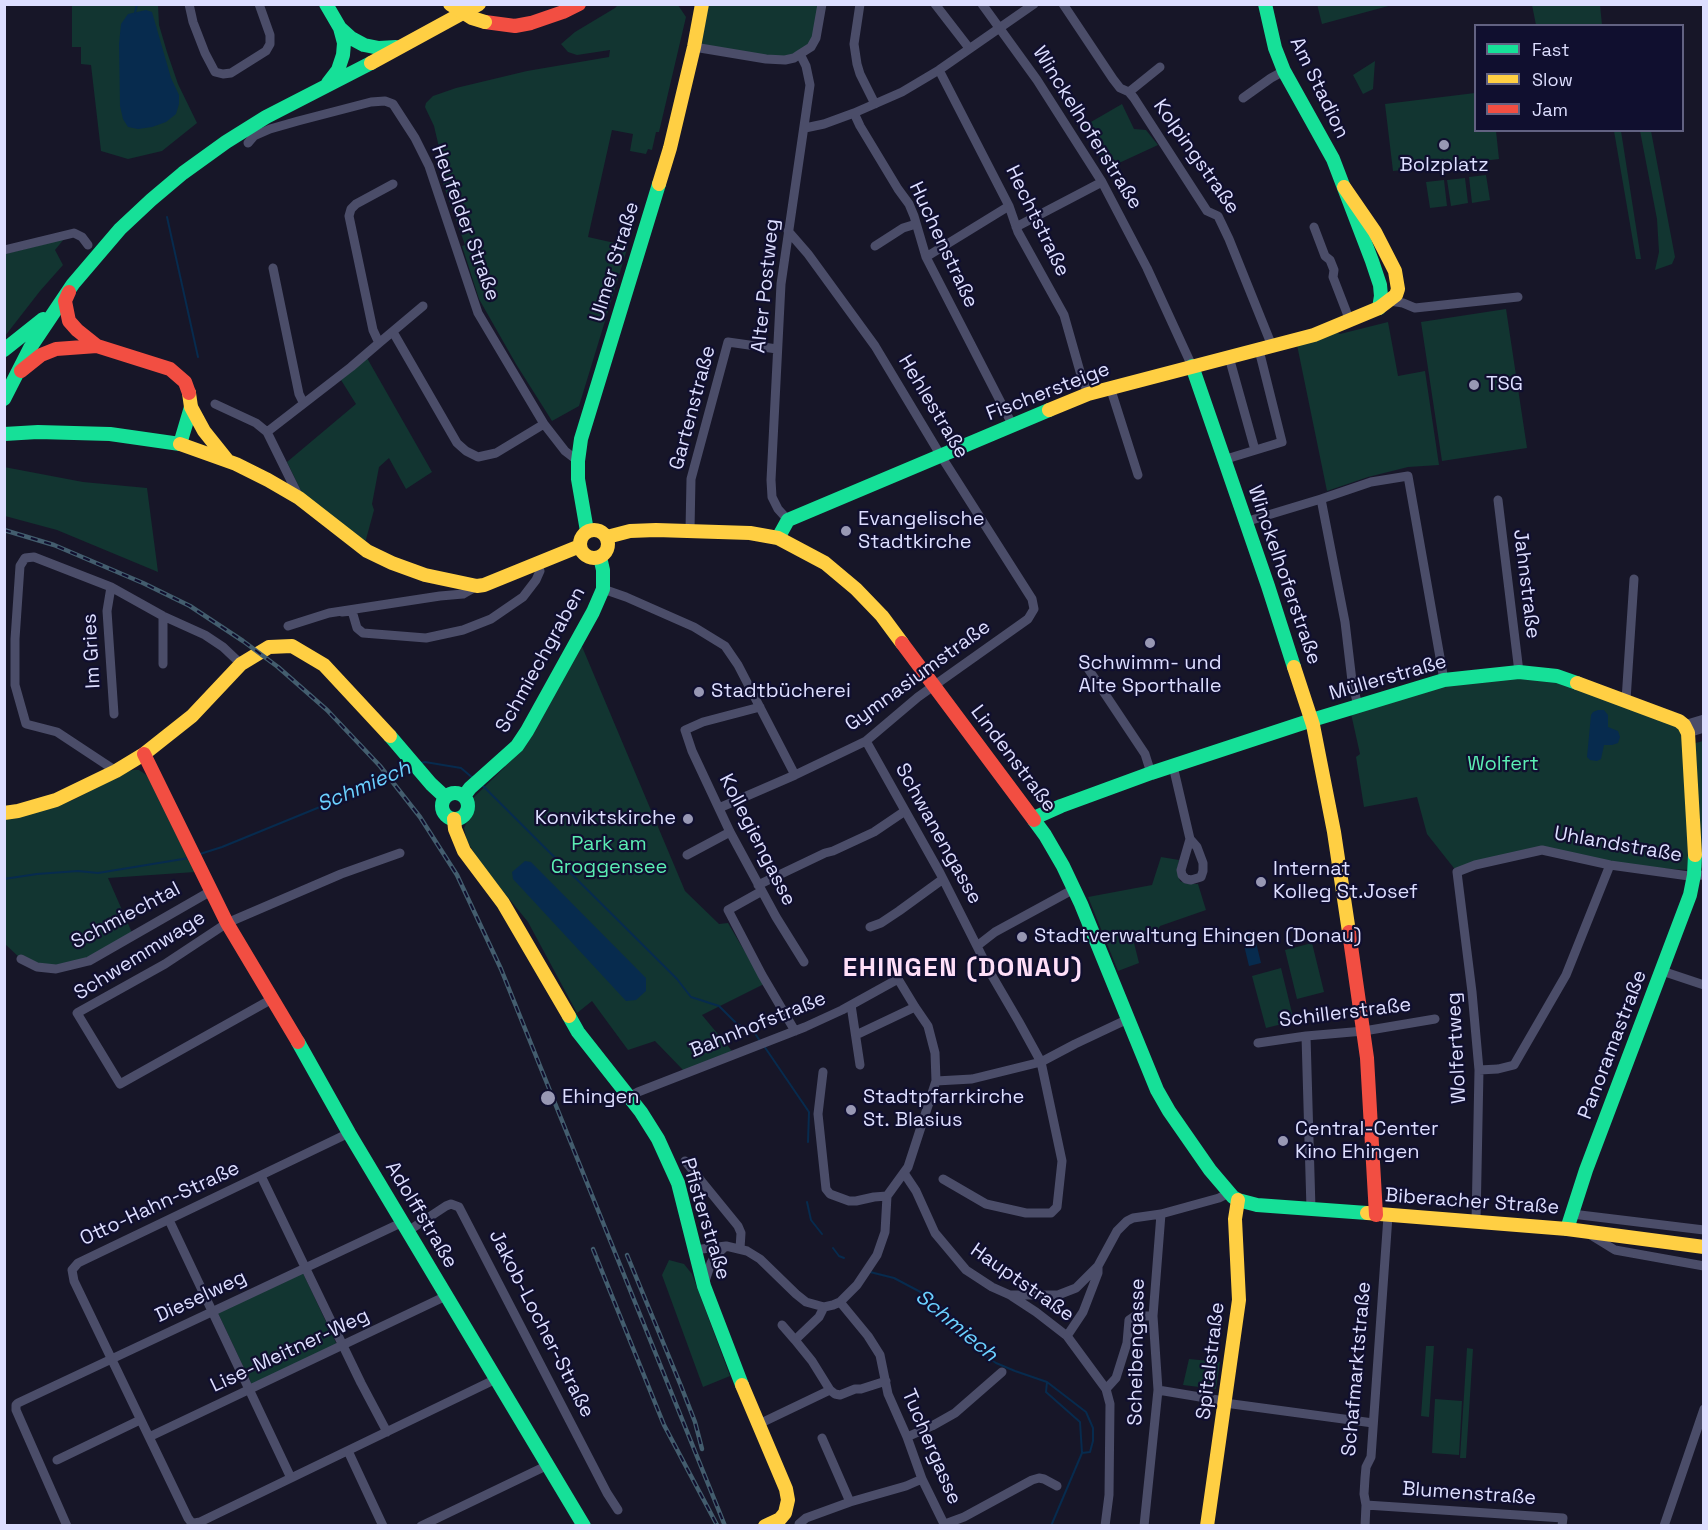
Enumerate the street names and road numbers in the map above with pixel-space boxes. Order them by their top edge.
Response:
street label: Am Stadion [1284,33,1354,143]
street label: Winckelhoferstraße [1027,42,1147,214]
street label: Kolpingstraße [1148,95,1244,219]
street label: Heufelder Straße [426,142,504,304]
street label: Hechtstraße [1000,161,1074,281]
street label: Huchenstraße [903,178,983,312]
street label: Ulmer Straße [585,199,645,325]
street label: Alter Postweg [747,218,785,354]
street label: Gartenstraße [665,343,721,473]
street label: Hehlestraße [893,351,973,463]
street label: Fischersteige [983,357,1113,427]
street label: Winckelhoferstraße [1242,482,1326,668]
street label: Jahnstraße [1507,528,1545,640]
street label: Schmiechgraben [491,583,591,737]
street label: Im Gries [78,613,106,689]
street label: Gymnasiumstraße [841,615,995,737]
street label: Müllerstraße [1326,650,1450,706]
street label: Lindenstraße [965,701,1061,817]
street label: Schwanengasse [889,759,987,909]
street label: Kollegiengasse [713,770,801,910]
street label: Uhlandstraße [1552,822,1684,868]
street label: Schmiechtal [67,877,185,955]
street label: Schwemmwage [70,906,210,1006]
street label: Panoramastraße [1574,967,1652,1123]
street label: Bahnhofstraße [686,987,830,1063]
street label: Wolfertweg [1442,991,1472,1105]
street label: Schillerstraße [1278,993,1412,1033]
street label: Pfisterstraße [675,1155,735,1283]
street label: Otto-Hahn-Straße [76,1157,244,1251]
street label: Adolffstraße [380,1157,462,1273]
street label: Biberacher Straße [1384,1184,1560,1220]
street label: Jakob-Locher-Straße [483,1226,599,1422]
street label: Hauptstraße [966,1238,1078,1328]
street label: Dieselweg [152,1265,250,1329]
street label: Scheibengasse [1124,1278,1150,1426]
street label: Schafmarktstraße [1337,1281,1377,1457]
street label: Spitalstraße [1192,1301,1230,1421]
street label: Lise-Meitner-Weg [207,1304,373,1398]
street label: Tuchergasse [896,1386,966,1508]
street label: Blumenstraße [1401,1477,1537,1511]

